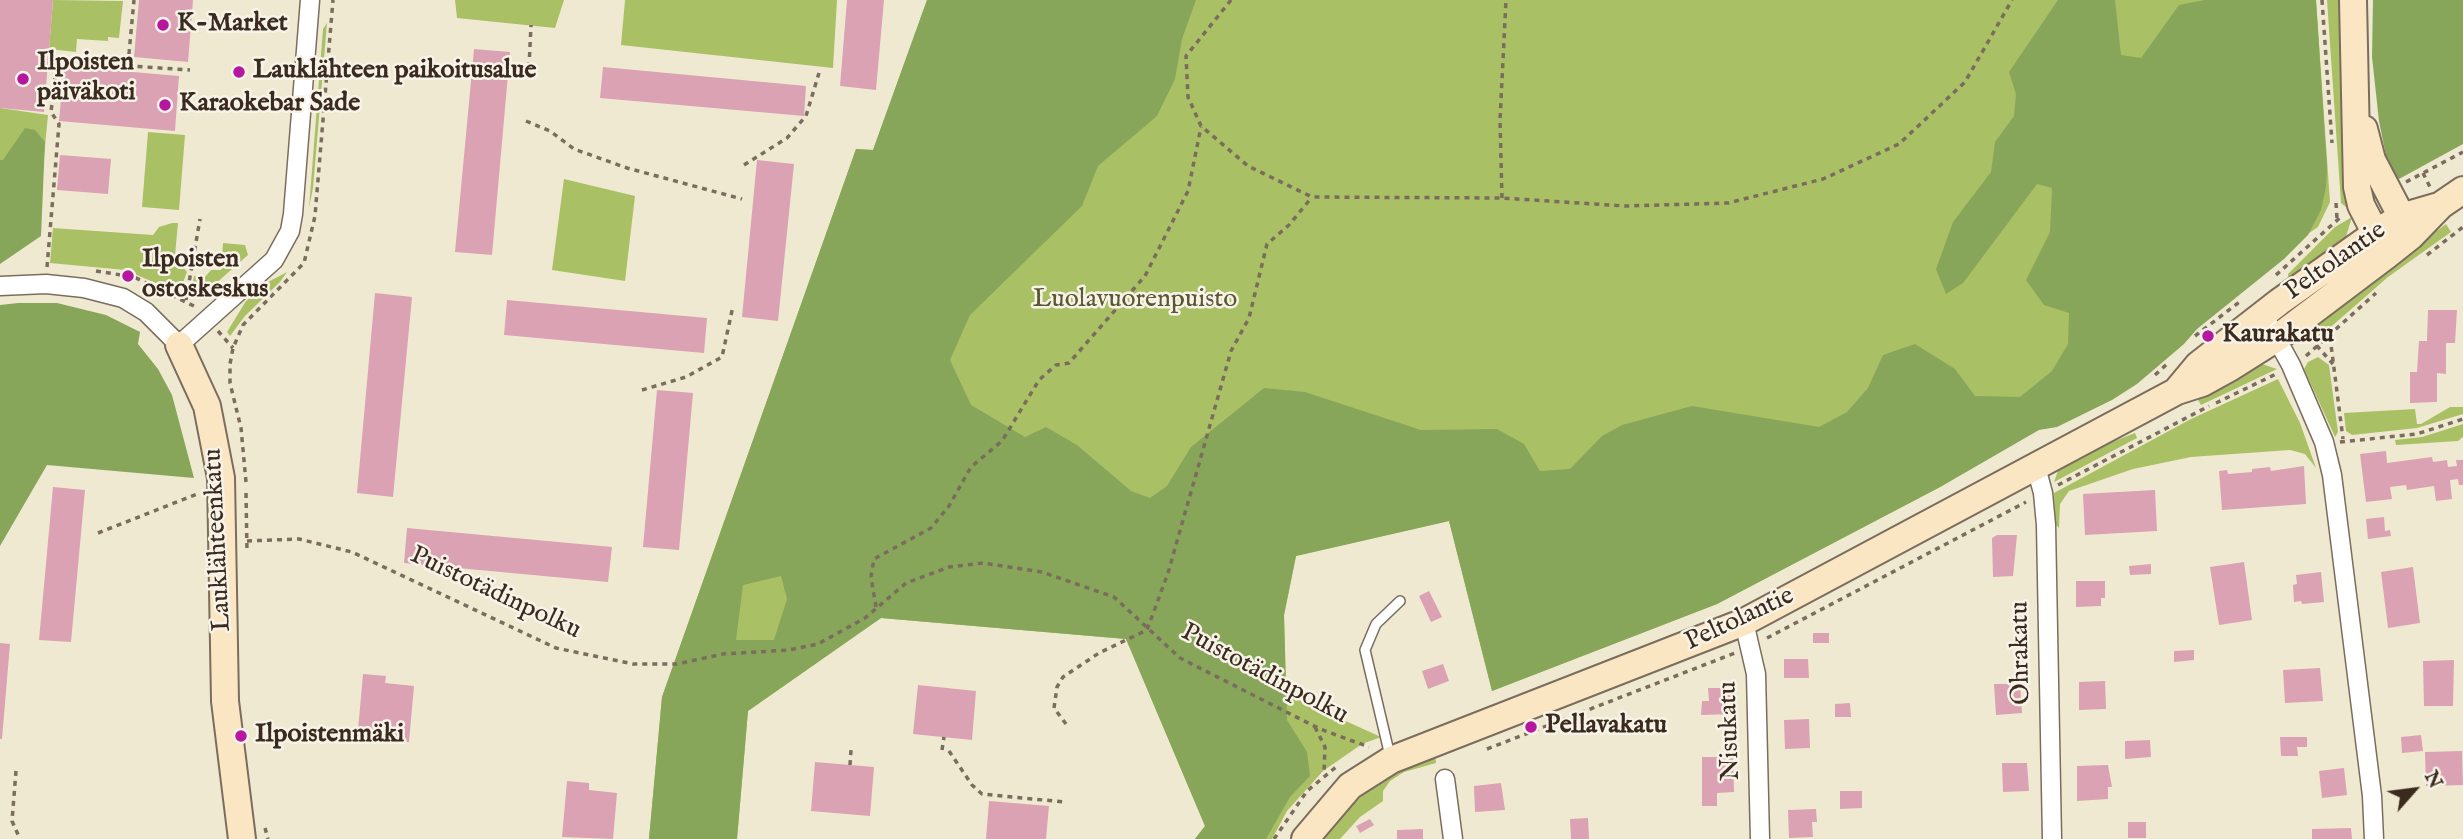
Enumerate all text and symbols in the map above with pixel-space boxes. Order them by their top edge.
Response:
place label: K-Market [177,9,288,41]
marker: K-Market [155,17,171,33]
place label: Ilpoisten päiväkoti [37,48,135,110]
place label: Lauklähteen paikoitusalue [253,56,536,88]
marker: Lauklähteen paikoitusalue [231,64,247,80]
marker: Ilpoisten päiväkoti [15,71,31,87]
place label: Karaokebar Sade [179,89,360,121]
marker: Karaokebar Sade [157,97,173,113]
street label: Peltolantie [2279,216,2393,308]
place label: Ilpoisten ostoskeskus [142,245,269,306]
marker: Ilpoisten ostoskeskus [120,268,136,284]
park label: Luolavuorenpuisto [1033,285,1237,317]
place label: Kaurakatu [2222,320,2334,352]
marker: Kaurakatu [2200,328,2216,344]
street label: Lauklähteenkatu [199,448,239,632]
street label: Puistotädinpolku [405,541,585,647]
street label: Peltolantie [1681,581,1799,659]
street label: Ohrakatu [2005,601,2039,705]
street label: Puistotädinpolku [1175,618,1353,732]
street label: Nisukatu [1714,681,1748,781]
place label: Pellavakatu [1545,711,1667,743]
marker: Pellavakatu [1523,719,1539,735]
place label: Ilpoistenmäki [255,720,404,752]
marker: Ilpoistenmäki [233,728,249,744]
north arrow [2379,755,2449,825]
text: N [2418,767,2447,793]

